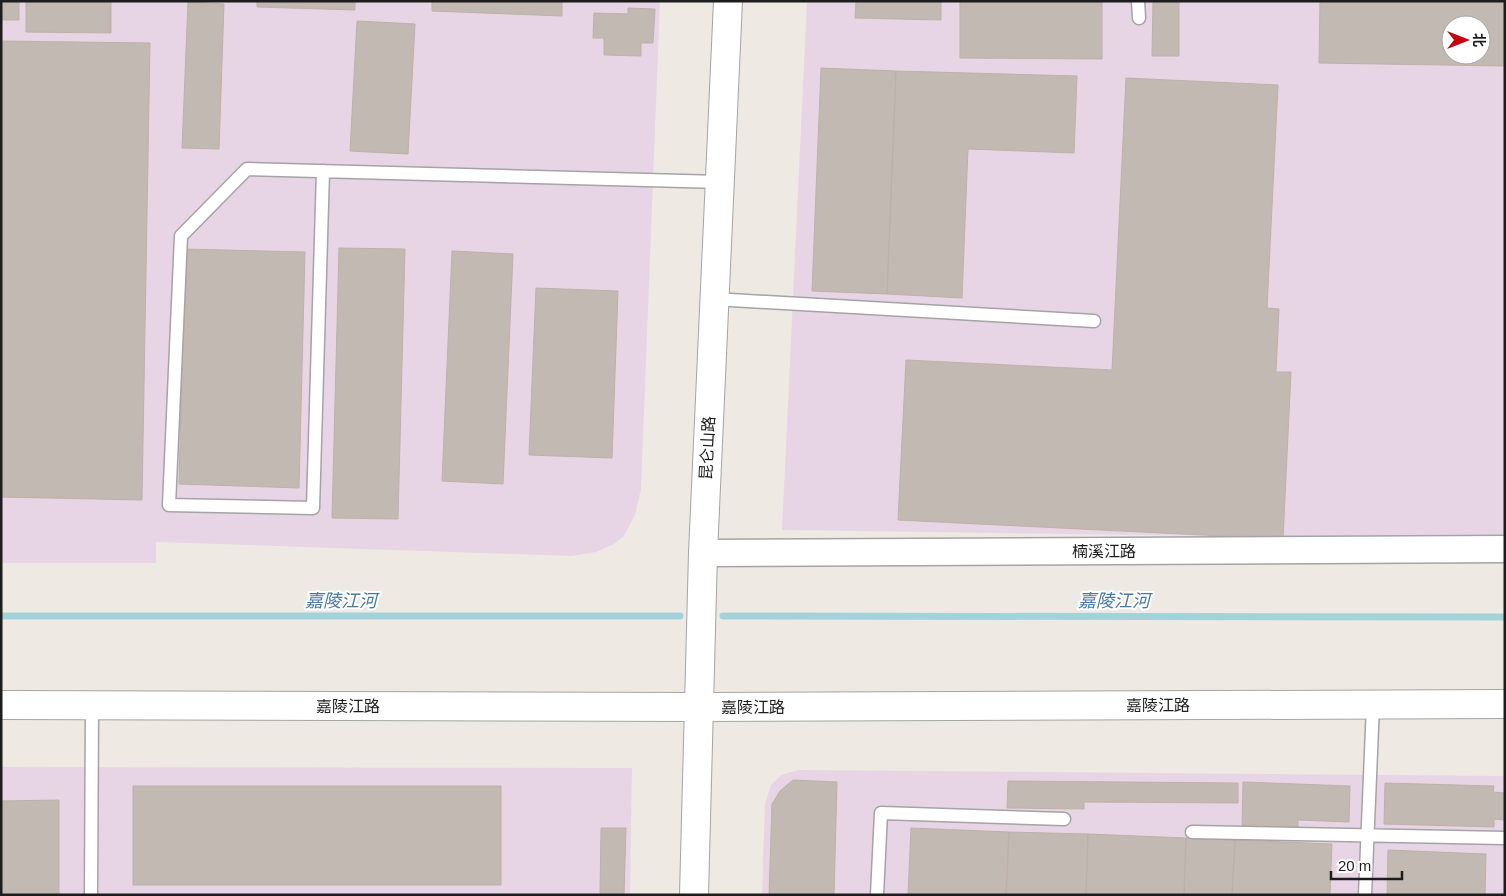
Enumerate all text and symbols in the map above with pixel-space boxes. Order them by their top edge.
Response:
north arrow [1441,15,1491,65]
text: 北 [1471,33,1487,47]
street label: 昆仑山路 [697,416,718,480]
street label: 楠溪江路 [1072,543,1136,560]
water label: 嘉陵江河 [305,591,380,611]
water label: 嘉陵江河 [1078,591,1153,611]
street label: 嘉陵江路 [1126,697,1190,714]
street label: 嘉陵江路 [316,698,380,715]
street label: 嘉陵江路 [721,699,785,716]
scale bar [1331,848,1402,880]
text: 20 m [1338,857,1371,874]

